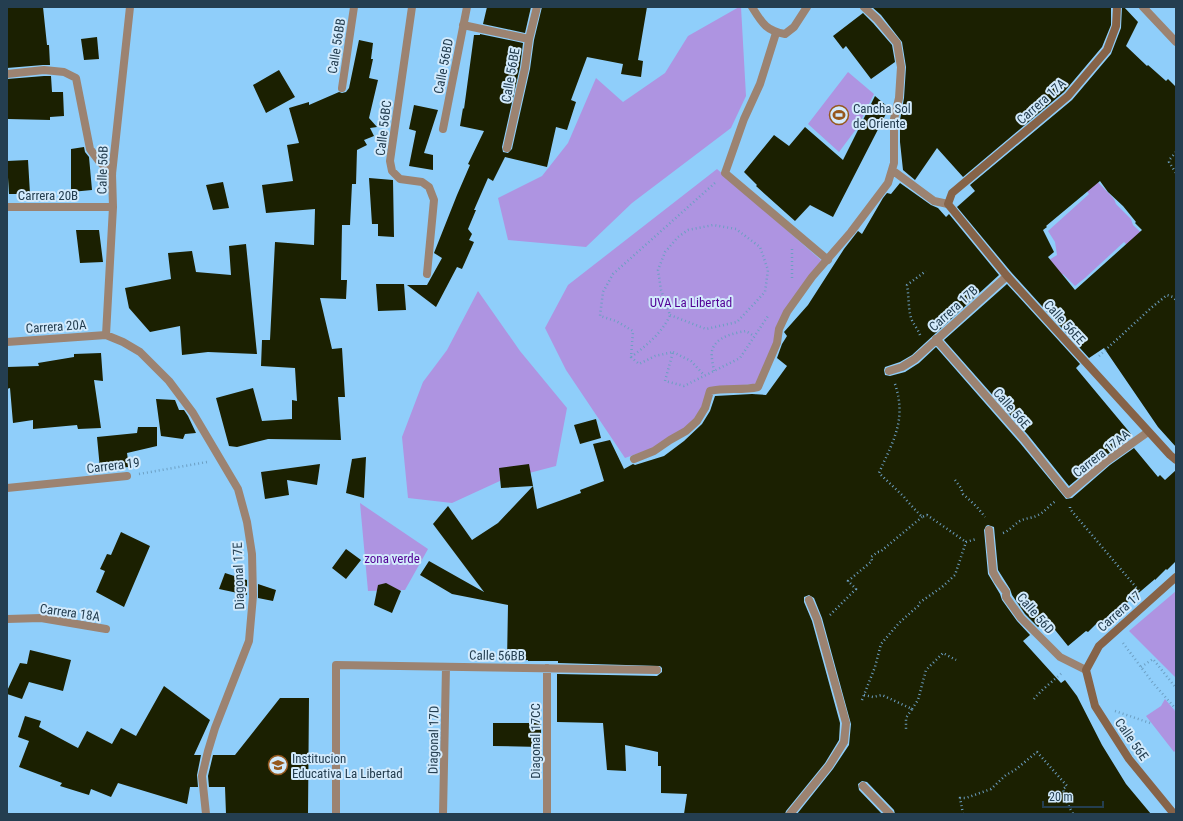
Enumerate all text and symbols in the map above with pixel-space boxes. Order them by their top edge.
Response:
street label: Calle 56BB [325,17,348,75]
street label: Calle 56BD [431,37,456,95]
street label: Calle 56BE [498,47,523,103]
street label: Carrera 17A [1014,75,1069,127]
street label: Calle 56BC [373,99,394,157]
place label: Cancha Sol de Oriente [853,101,911,131]
sports icon: Cancha Sol de Oriente [828,104,850,126]
street label: Calle 56B [94,145,111,195]
street label: Carrera 20B [18,188,78,203]
street label: Carrera 17B [926,283,981,334]
park label: UVA La Libertad [650,295,732,310]
street label: Calle 56EE [1041,297,1088,348]
street label: Carrera 20A [25,317,87,336]
street label: Calle 56E [990,385,1033,431]
street label: Carrera 17AA [1070,426,1133,480]
street label: Carrera 19 [86,455,140,476]
street label: Diagonal 17E [230,542,247,610]
park label: zona verde [364,551,420,566]
street label: Carrera 17 [1095,588,1144,635]
street label: Calle 56D [1014,590,1057,637]
street label: Carrera 18A [39,601,102,624]
street label: Calle 56BB [469,648,525,663]
street label: Diagonal 17CC [528,703,543,779]
street label: Diagonal 17D [425,706,442,774]
street label: Calle 56E [1112,715,1151,763]
place label: Institucion Educativa La Libertad [292,751,403,781]
school or university icon: Institucion Educativa La Libertad [267,754,289,776]
scale bar [1043,783,1103,809]
text: 20 m [1049,790,1073,804]

